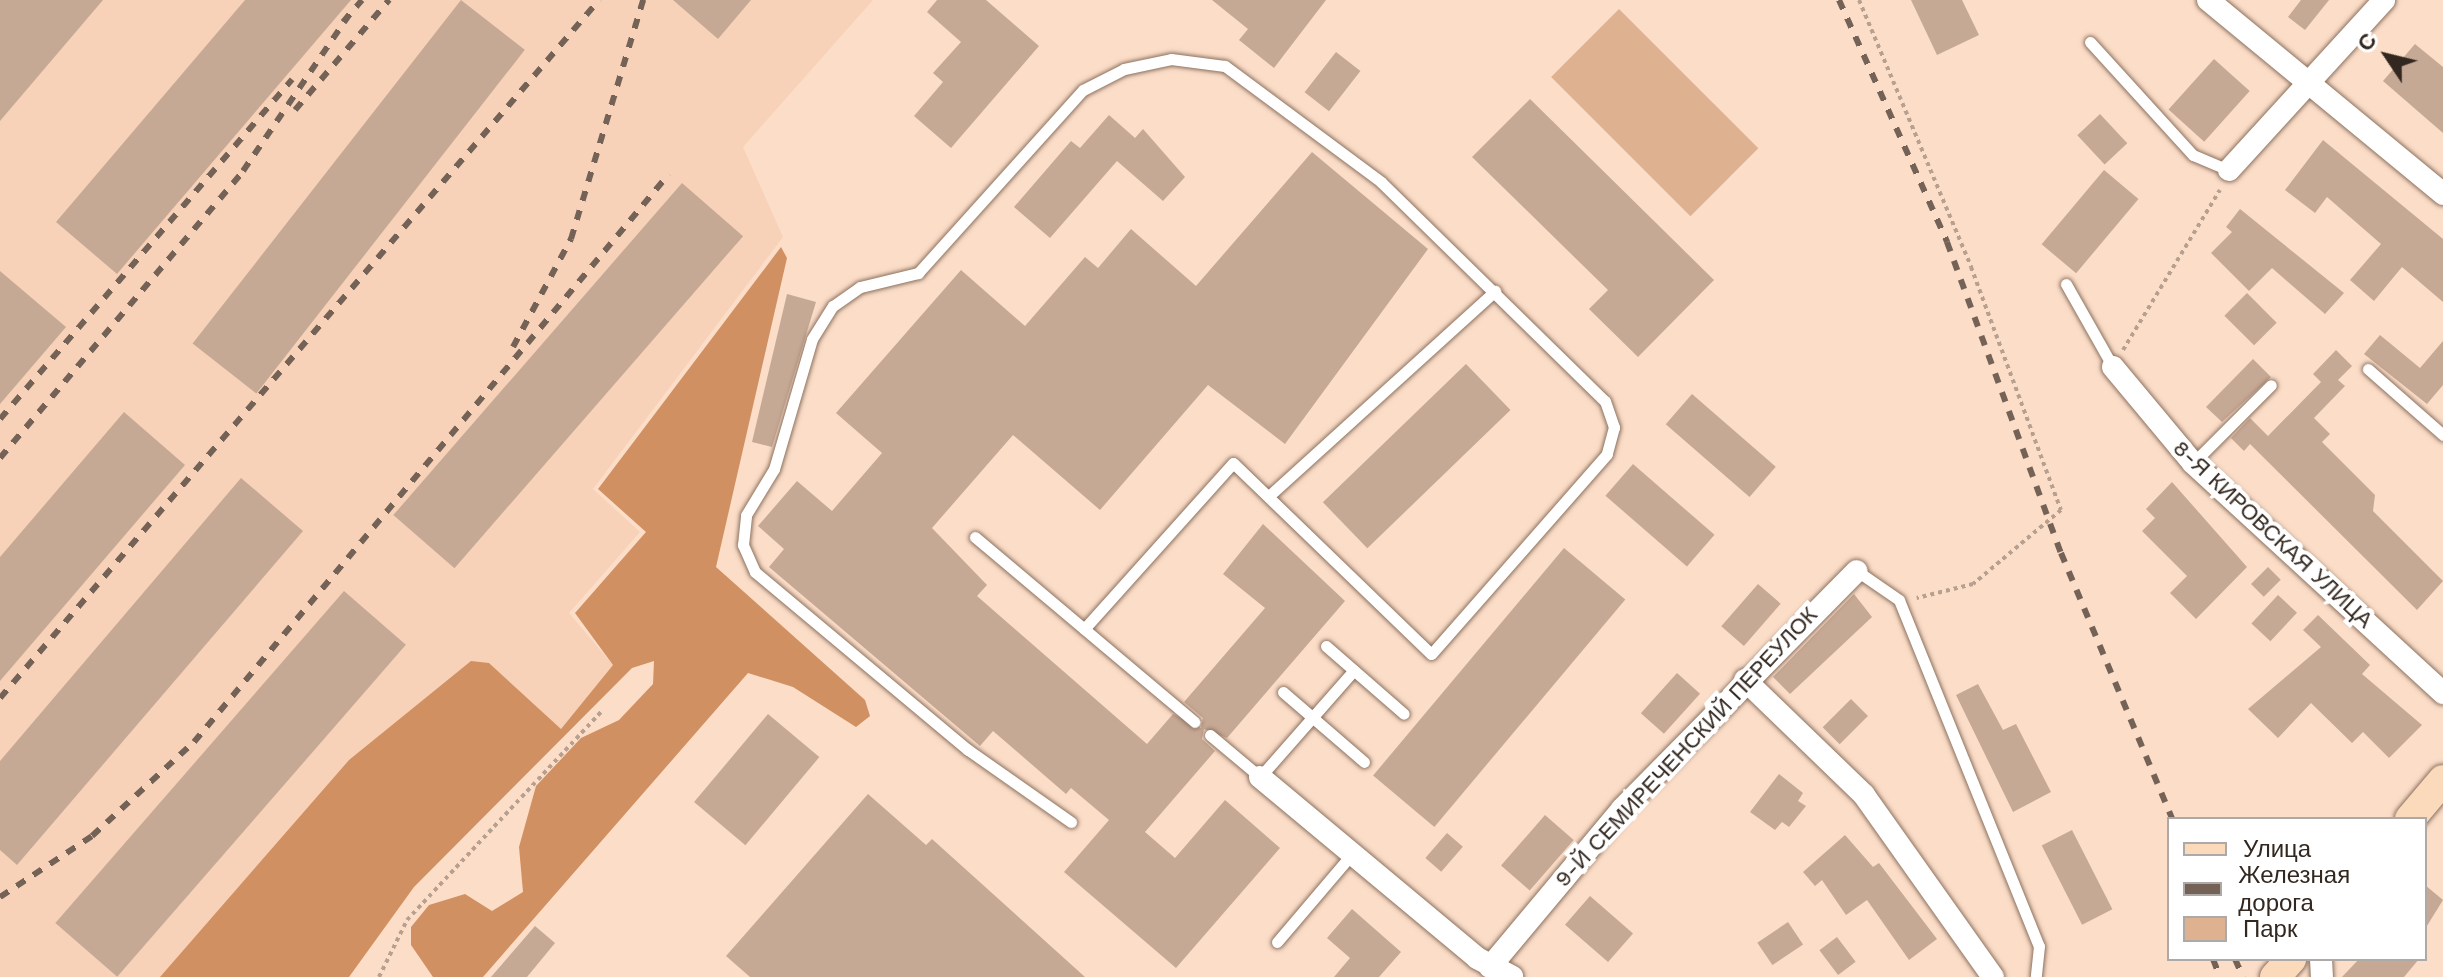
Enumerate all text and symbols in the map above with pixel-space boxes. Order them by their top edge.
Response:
north arrow [2347,16,2427,96]
text: С [2352,28,2382,56]
street label: 8-Я КИРОВСКАЯ УЛИЦА [2168,435,2378,633]
street label: 9-Й СЕМИРЕЧЕНСКИЙ ПЕРЕУЛОК [1549,602,1823,892]
legend [2167,817,2427,961]
text: Улица [2243,835,2311,863]
text: Железная дорога [2238,861,2350,917]
text: Парк [2243,915,2297,943]

